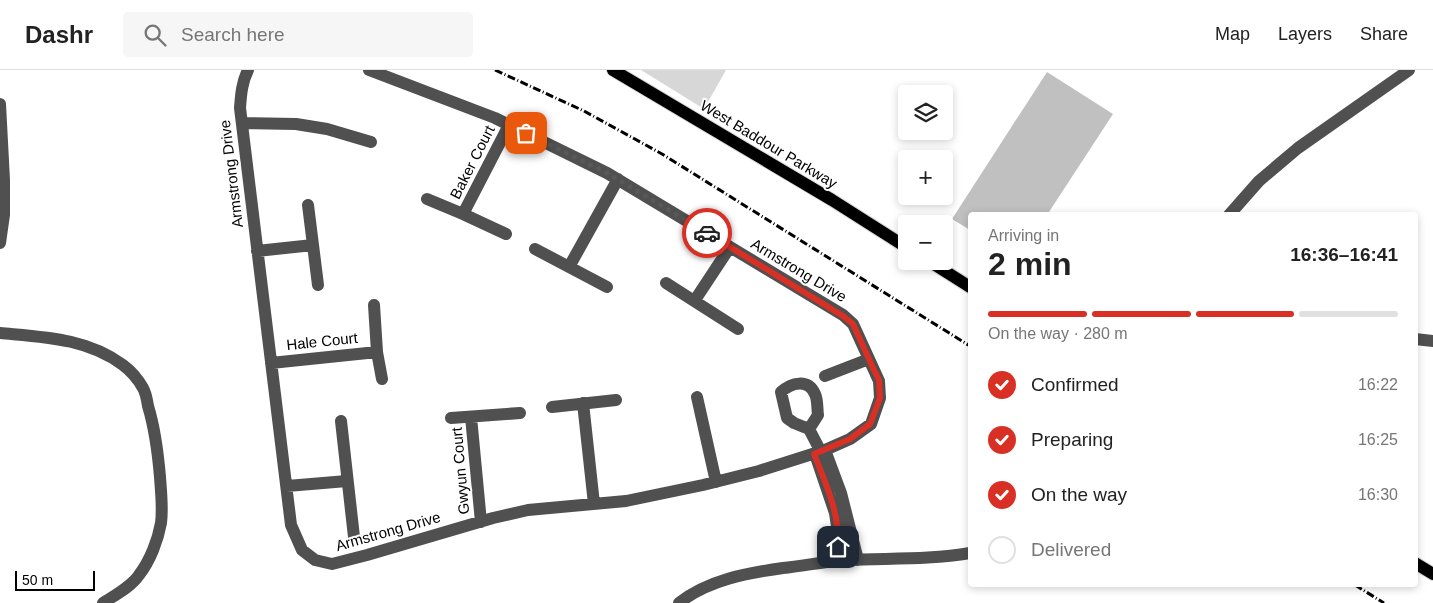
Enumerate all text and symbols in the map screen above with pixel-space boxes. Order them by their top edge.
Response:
search box [123,12,473,57]
text: Dashr [25,21,93,48]
icon: search [141,21,169,49]
text: Search here [181,24,285,45]
text: Map [1215,24,1250,44]
text: Layers [1278,24,1332,44]
text: Share [1360,24,1408,44]
map controls [898,85,953,270]
button: layers [898,85,953,140]
street label: West Baddour Parkway [698,96,841,192]
pin [505,112,547,154]
street label: Armstrong Drive [216,119,246,229]
icon: bag [512,119,540,147]
street label: Baker Court [446,122,498,202]
button: + [898,150,953,205]
courier [682,208,732,258]
button: − [898,215,953,270]
icon: car [693,219,721,247]
text: Arriving in [988,227,1059,244]
street label: Armstrong Drive [748,235,850,305]
text: 16:36–16:41 [1290,244,1398,265]
text: 2 min [988,246,1072,282]
text: On the way · 280 m [988,325,1128,342]
street label: Hale Court [285,329,359,353]
icon: check [988,371,1016,399]
text: Confirmed [1031,374,1119,395]
text: 16:22 [1358,376,1398,393]
street label: Gwyun Court [448,426,472,515]
icon: check [988,426,1016,454]
text: Preparing [1031,429,1113,450]
text: 16:25 [1358,431,1398,448]
icon: check [988,481,1016,509]
text: On the way [1031,484,1127,505]
text: 16:30 [1358,486,1398,503]
street label: Armstrong Drive [334,508,442,554]
pin [817,526,859,568]
icon: home [824,533,852,561]
text: Delivered [1031,539,1111,560]
scale bar [15,568,95,591]
text: 50 m [22,572,53,588]

